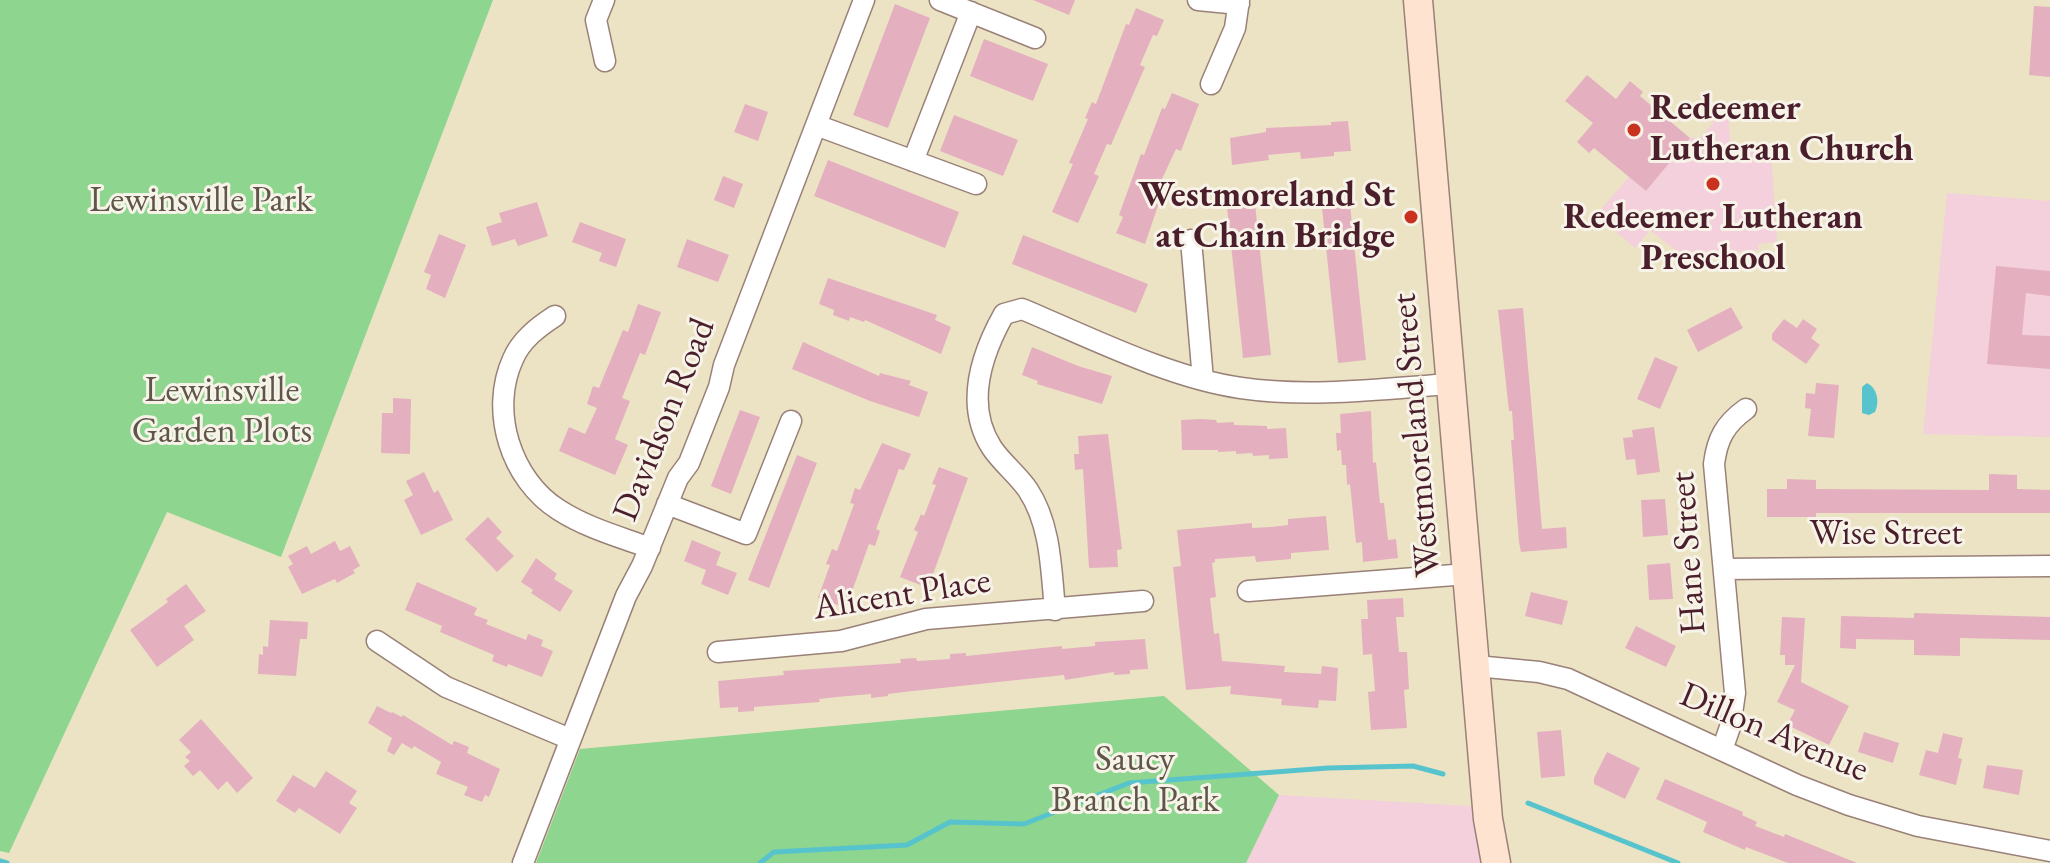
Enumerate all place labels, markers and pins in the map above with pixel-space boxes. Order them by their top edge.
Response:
place label: Redeemer Lutheran Church [1650,87,1914,172]
marker: Redeemer Lutheran Church [1625,121,1643,139]
place label: Westmoreland St at Chain Bridge [1138,174,1395,259]
marker: Redeemer Lutheran Preschool [1704,175,1722,193]
place label: Redeemer Lutheran Preschool [1563,196,1863,281]
marker: Westmoreland St at Chain Bridge [1402,208,1420,226]

